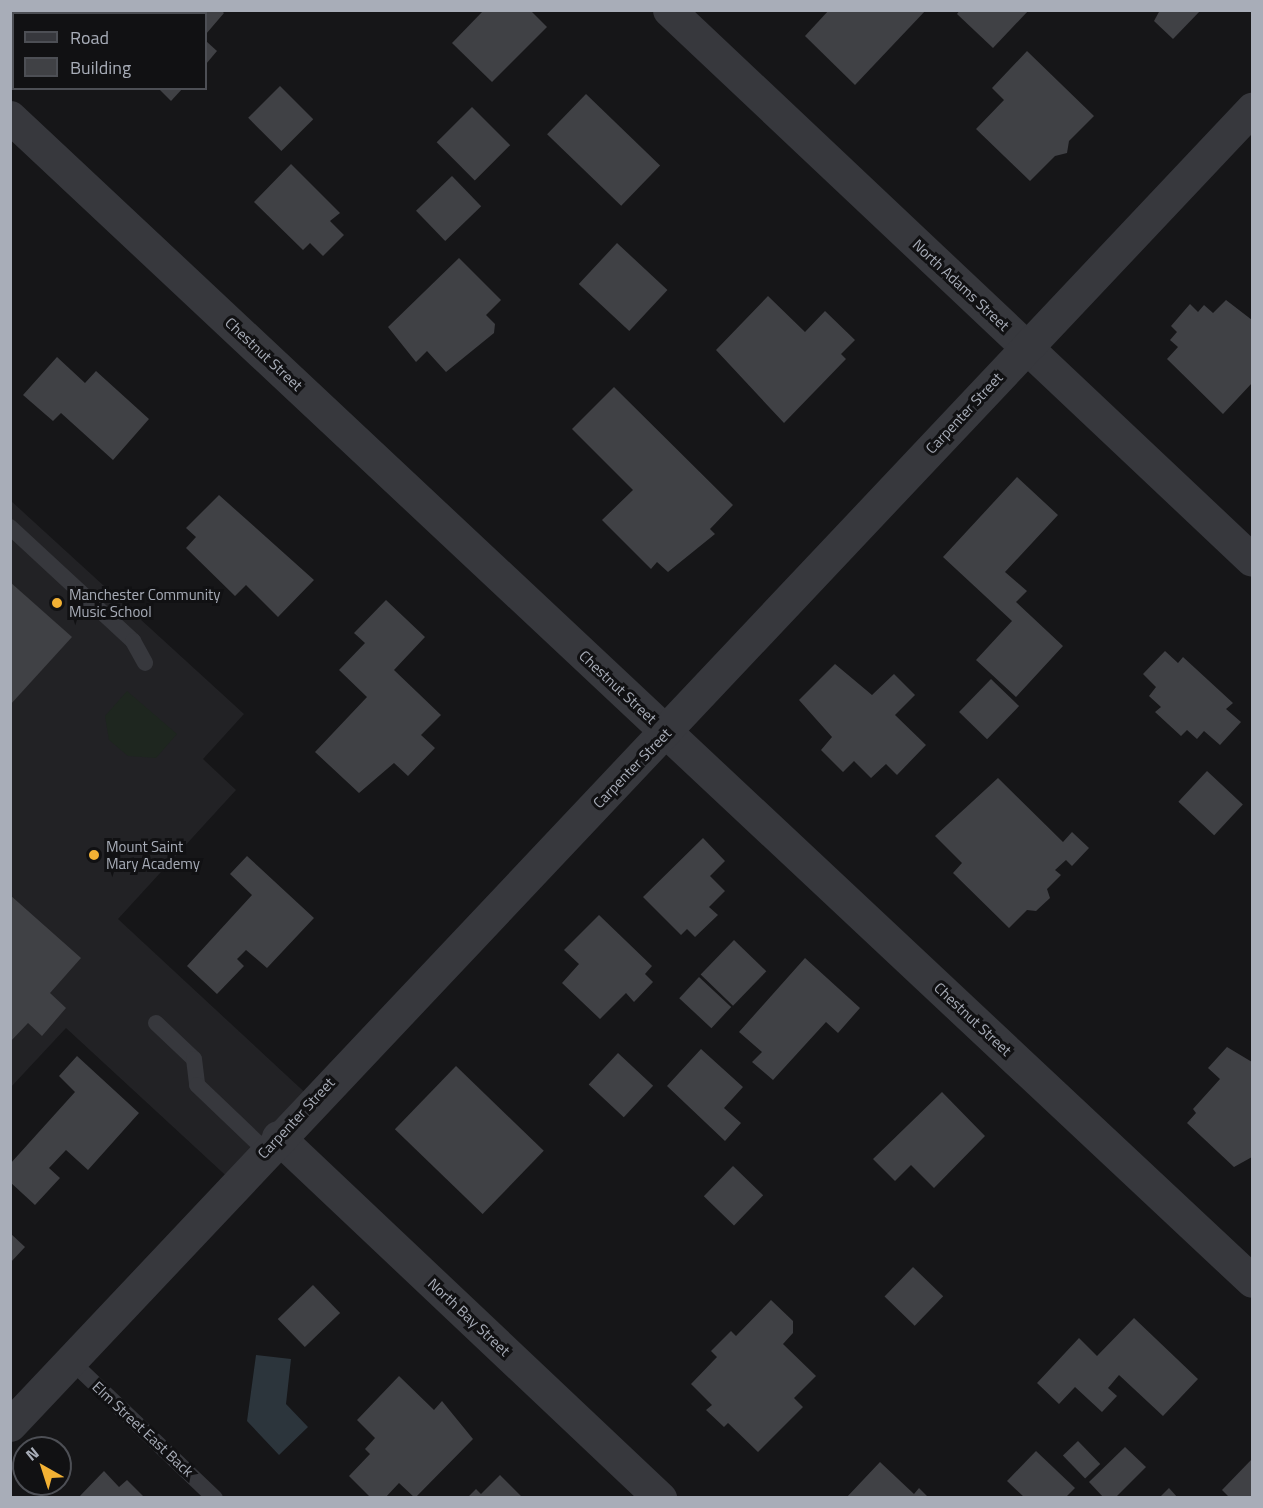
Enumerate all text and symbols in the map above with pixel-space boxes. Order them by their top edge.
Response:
legend [12,12,207,90]
text: Road [70,24,109,51]
text: Building [70,54,131,81]
street label: North Adams Street [909,236,1013,334]
street label: Chestnut Street [222,314,306,394]
street label: Carpenter Street [922,369,1006,457]
place label: Manchester Community Music School [69,585,220,620]
marker: Manchester Community Music School [50,596,64,610]
street label: Chestnut Street [576,647,660,727]
street label: Carpenter Street [589,724,675,812]
place label: Mount Saint Mary Academy [106,837,200,872]
marker: Mount Saint Mary Academy [87,848,101,862]
street label: Chestnut Street [931,979,1015,1059]
street label: Carpenter Street [254,1074,338,1162]
street label: North Bay Street [424,1274,514,1360]
street label: Elm Street East Back [89,1378,197,1480]
north arrow [12,1436,72,1496]
text: N [20,1441,44,1466]

